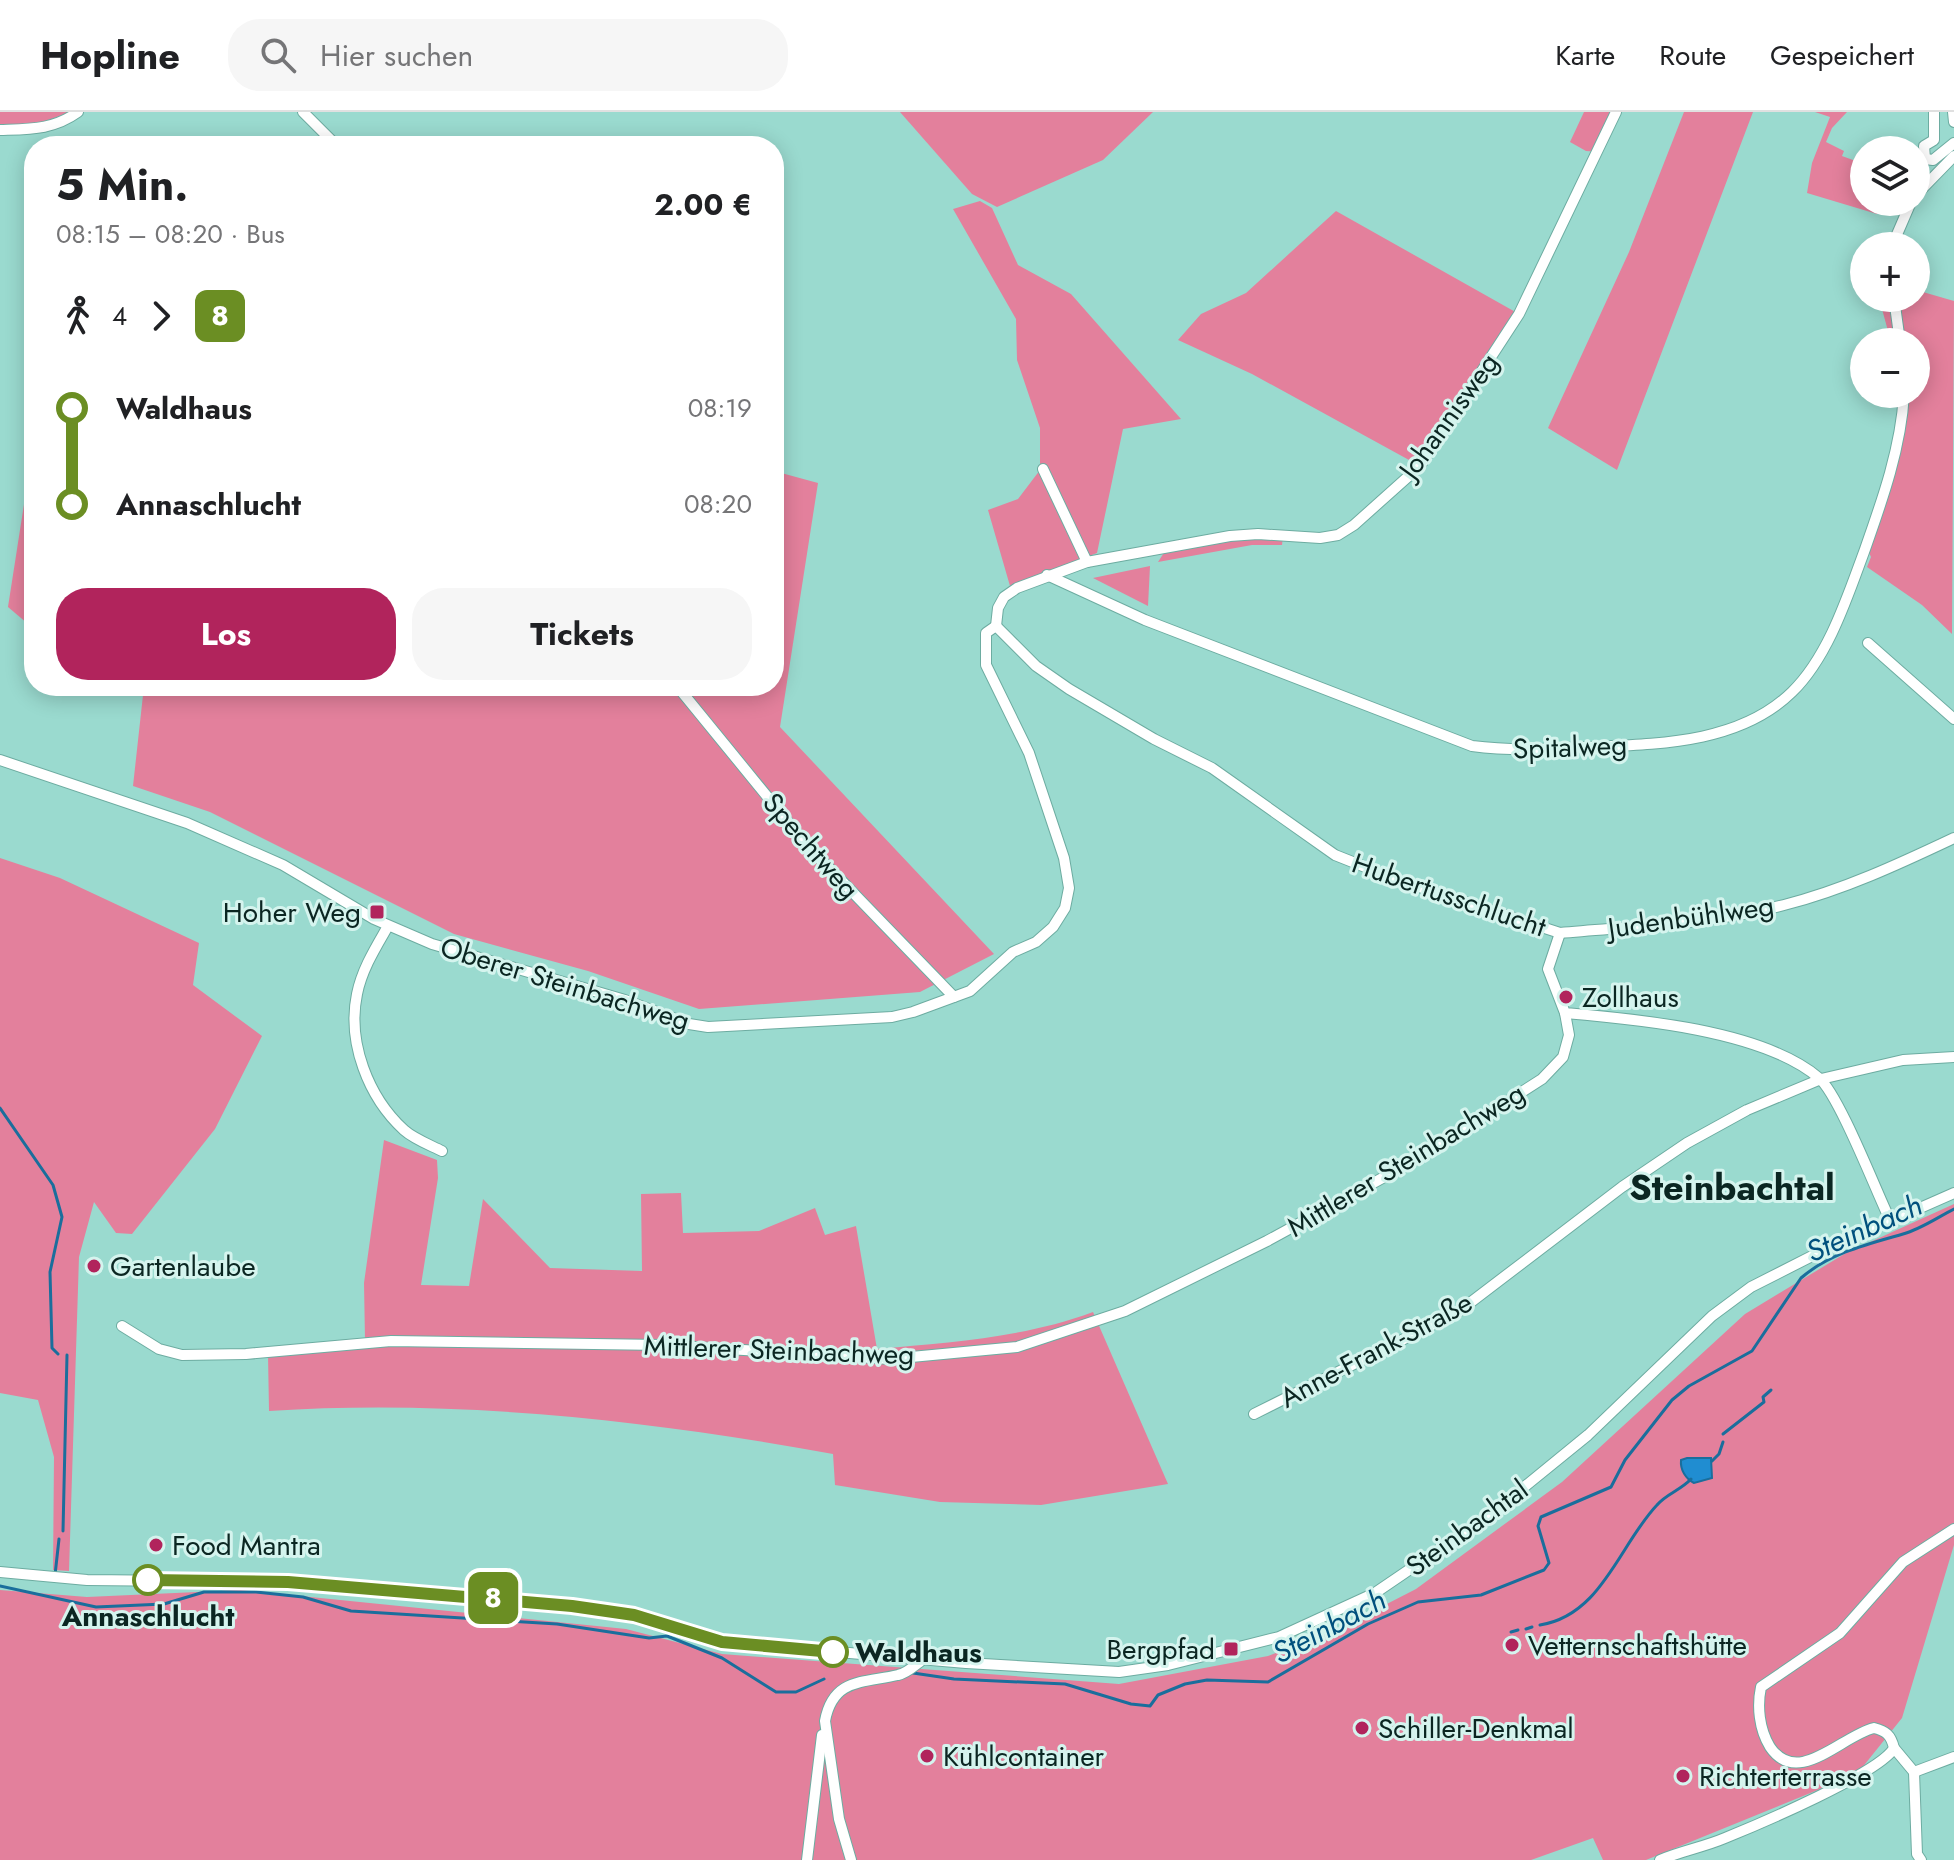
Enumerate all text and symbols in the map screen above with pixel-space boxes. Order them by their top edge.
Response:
search box [228,19,788,91]
text: Hopline [40,28,180,83]
icon: search [256,33,300,77]
text: Hier suchen [320,34,473,77]
text: Karte [1555,35,1615,76]
text: Route [1659,35,1726,76]
text: Gespeichert [1770,35,1914,76]
map controls [1850,136,1930,408]
button: layers [1850,136,1930,216]
text: 5 Min. [56,153,188,217]
text: 2.00 € [654,183,752,226]
text: 08:15 – 08:20 · Bus [56,215,285,253]
button: + [1850,232,1930,312]
icon: walk [56,294,100,338]
icon: forward [139,294,183,338]
text: 8 [211,295,229,336]
text: 4 [112,297,127,335]
button: − [1850,328,1930,408]
street label: Johannisweg [1387,344,1509,491]
text: Waldhaus [116,387,252,430]
text: 08:19 [688,389,752,427]
text: Annaschlucht [116,483,301,526]
text: 08:20 [684,485,752,523]
button: Los [56,588,396,680]
button: Tickets [412,588,752,680]
street label: Spitalweg [1512,725,1628,769]
street label: Spechtweg [753,784,869,908]
street label: Hubertusschlucht [1346,843,1552,947]
street label: Judenbühlweg [1601,885,1777,949]
place label: Hoher Weg [223,892,361,933]
marker: Hoher Weg [368,903,386,921]
street label: Oberer Steinbachweg [435,927,695,1041]
place label: Zollhaus [1582,977,1679,1018]
marker: Zollhaus [1557,988,1575,1006]
street label: Mittlerer Steinbachweg [1279,1073,1533,1247]
district label: Steinbachtal [1629,1161,1835,1213]
water label: Steinbach [1799,1183,1929,1273]
place label: Gartenlaube [110,1246,256,1287]
marker: Gartenlaube [85,1257,103,1275]
street label: Anne-Frank-Straße [1272,1282,1480,1418]
street label: Mittlerer Steinbachweg [643,1325,915,1375]
street label: Steinbachtal [1397,1470,1537,1586]
place label: Food Mantra [172,1525,321,1566]
marker: Food Mantra [147,1536,165,1554]
marker: Annaschlucht [133,1565,163,1595]
line badge: 8 [467,1572,519,1624]
text: 8 [484,1577,502,1618]
water label: Steinbach [1265,1578,1393,1674]
place label: Annaschlucht [61,1596,234,1637]
place label: Vetternschaftshütte [1528,1625,1747,1666]
place label: Bergpfad [1106,1629,1215,1670]
place label: Waldhaus [855,1632,982,1673]
marker: Vetternschaftshütte [1503,1636,1521,1654]
marker: Waldhaus [818,1637,848,1667]
marker: Bergpfad [1222,1640,1240,1658]
place label: Schiller-Denkmal [1378,1708,1574,1749]
marker: Schiller-Denkmal [1353,1719,1371,1737]
place label: Kühlcontainer [943,1736,1105,1777]
marker: Kühlcontainer [918,1747,936,1765]
place label: Richterterrasse [1699,1756,1872,1797]
marker: Richterterrasse [1674,1767,1692,1785]

